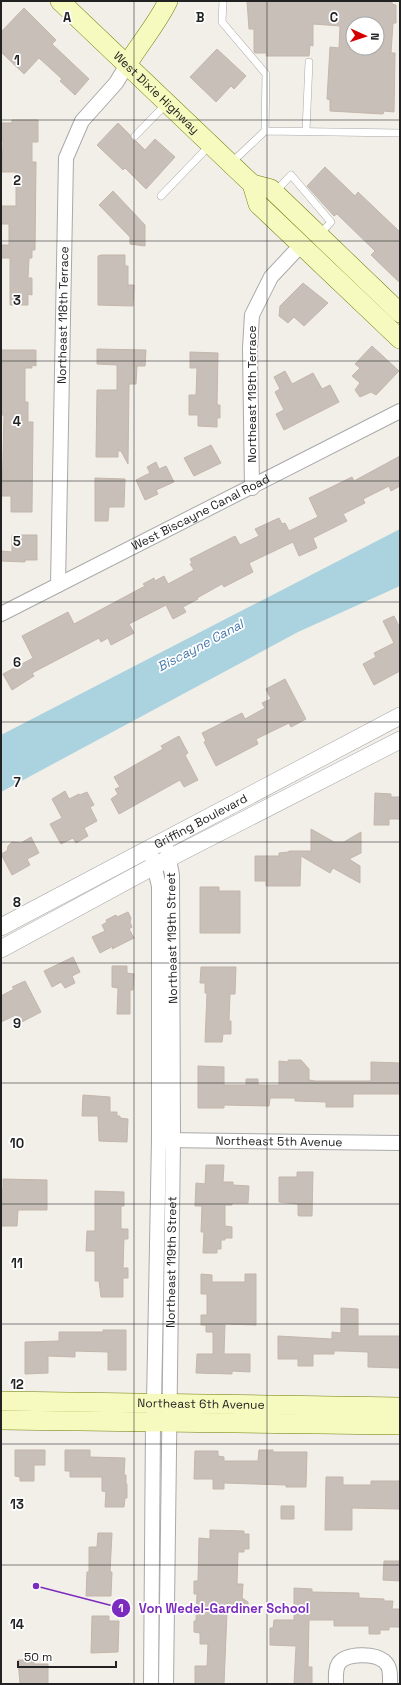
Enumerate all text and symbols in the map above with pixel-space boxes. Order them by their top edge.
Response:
text: A [63,9,72,26]
text: B [196,9,205,26]
text: C [330,9,338,26]
north arrow [345,16,385,56]
text: N [368,32,382,41]
street label: West Dixie Highway [110,48,203,138]
text: 1 [14,52,20,69]
text: 2 [13,172,21,189]
street label: Northeast 118th Terrace [54,246,72,384]
text: 3 [13,292,21,309]
street label: Northeast 119th Terrace [244,325,260,463]
text: 4 [13,413,21,430]
street label: West Biscayne Canal Road [129,471,272,554]
text: 5 [13,533,21,550]
water label: Biscayne Canal [154,615,248,675]
text: 6 [13,654,21,671]
text: 7 [13,774,21,791]
street label: Griffing Boulevard [151,790,250,853]
street label: Northeast 119th Street [163,872,181,1004]
text: 8 [13,894,21,911]
text: 9 [13,1015,21,1032]
street label: Northeast 5th Avenue [215,1133,343,1150]
text: 10 [10,1135,24,1152]
street label: Northeast 119th Street [163,1196,180,1328]
text: 11 [11,1255,23,1272]
text: 12 [10,1376,24,1393]
street label: Northeast 6th Avenue [137,1395,265,1413]
text: 13 [10,1496,24,1513]
callout: Von Wedel-Gardiner School [111,1596,318,1621]
text: 1 [118,1600,124,1616]
text: Von Wedel-Gardiner School [139,1600,309,1617]
text: 14 [10,1616,24,1633]
scale bar [18,1643,116,1669]
text: 50 m [24,1649,52,1665]

